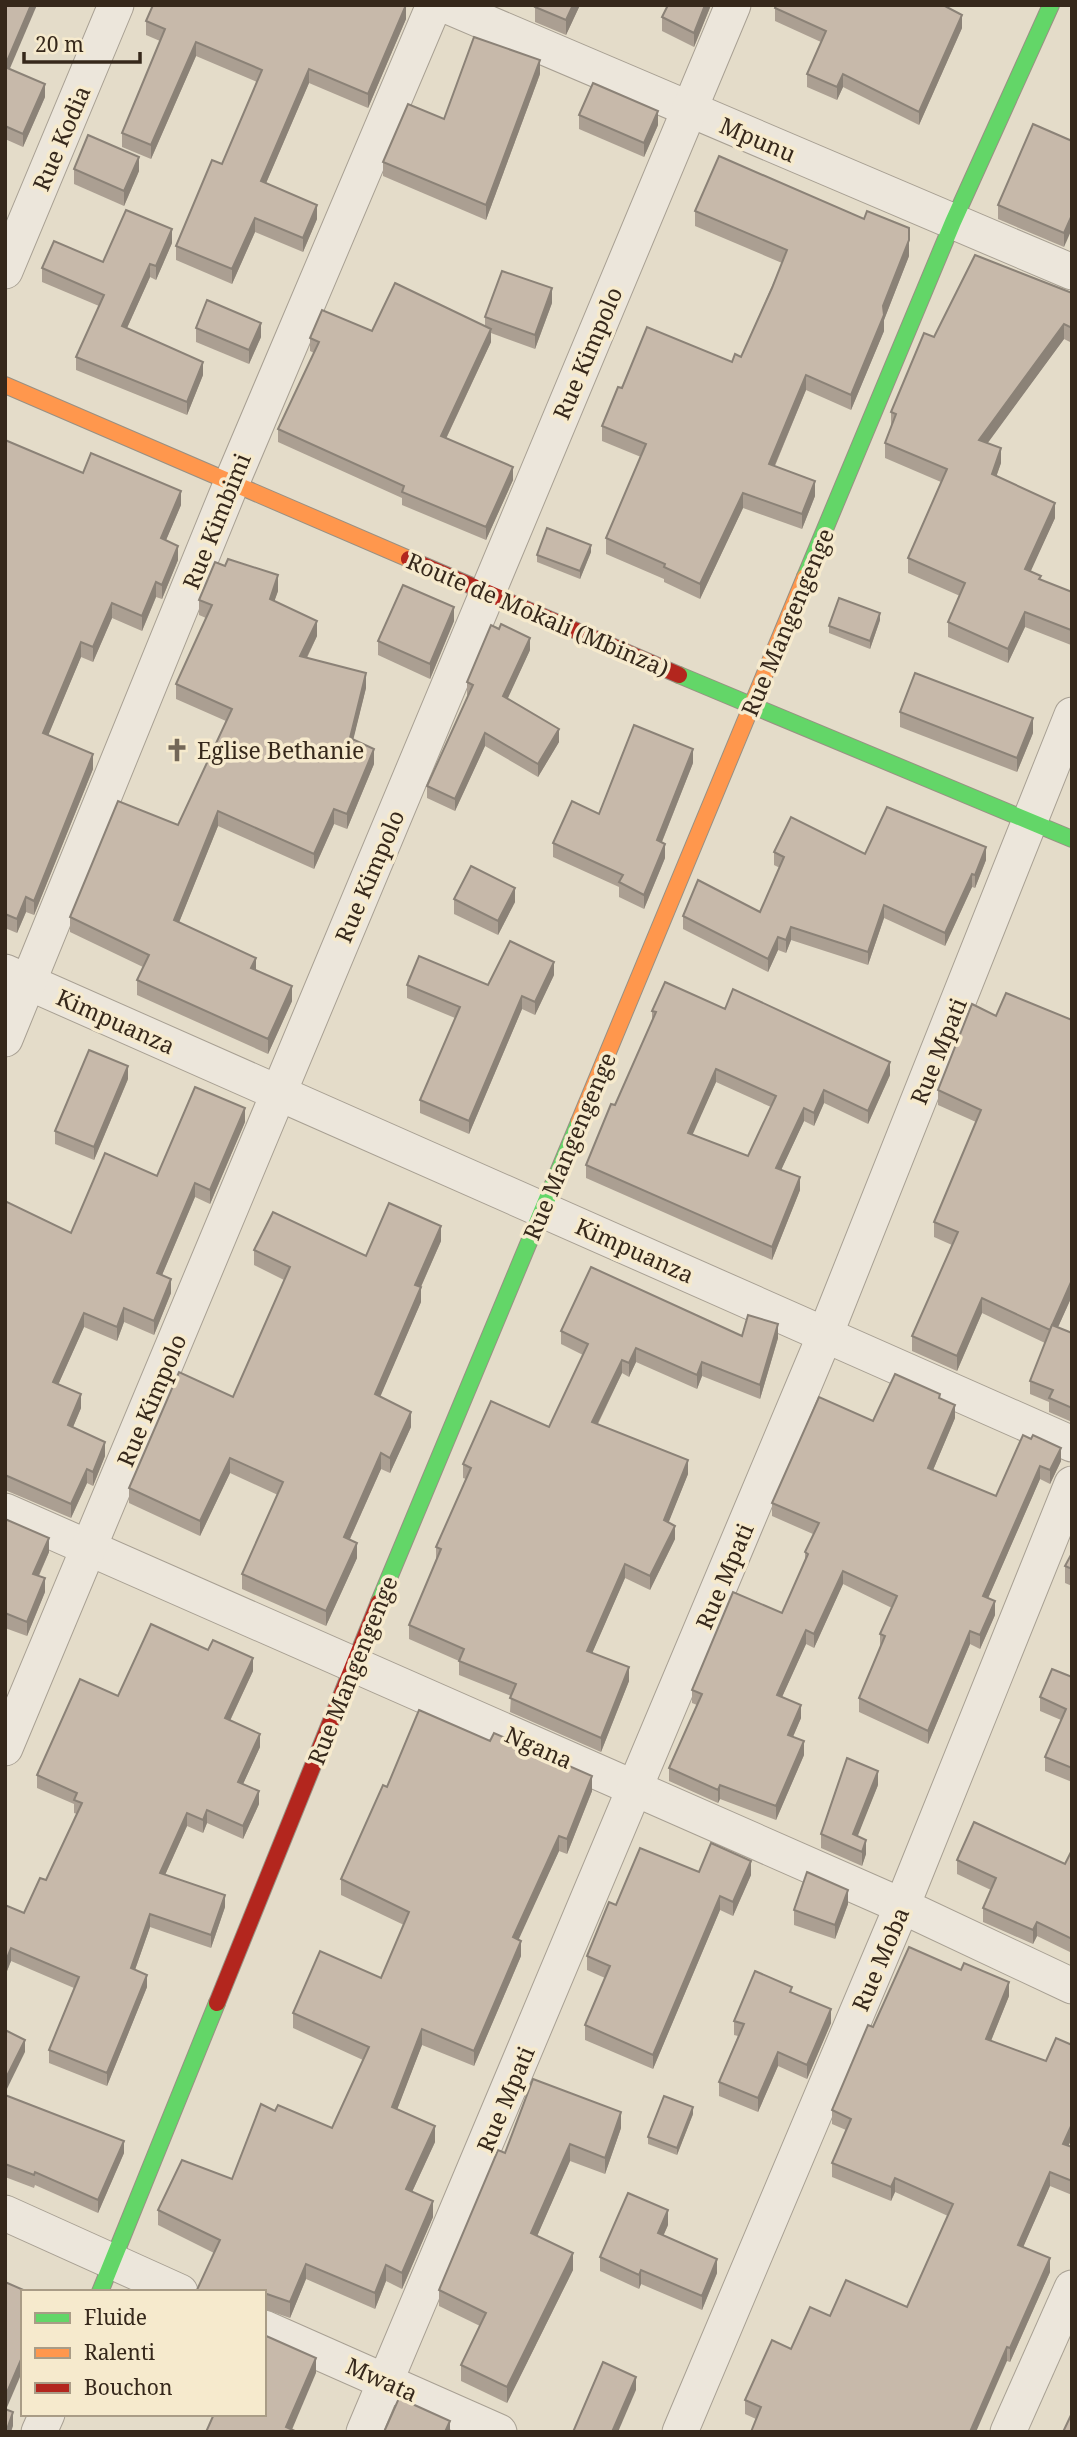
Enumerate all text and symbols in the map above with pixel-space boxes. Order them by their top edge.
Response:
scale bar [24,21,140,65]
text: 20 m [35,30,84,58]
street label: Rue Kodia [25,81,97,195]
street label: Mpunu [715,109,801,169]
street label: Rue Kimpolo [545,282,629,424]
street label: Rue Kimbimi [174,448,258,594]
street label: Rue Mangengenge [733,523,841,721]
street label: Route de Mokali (Mbinza) [402,544,674,684]
place label: Eglise Bethanie [197,734,364,766]
church icon: Eglise Bethanie [163,736,191,764]
street label: Rue Kimpolo [327,805,411,947]
street label: Kimpuanza [52,981,180,1061]
street label: Rue Mpati [902,992,974,1109]
street label: Rue Mangengenge [515,1047,623,1245]
street label: Kimpuanza [571,1210,699,1290]
street label: Rue Kimpolo [109,1329,193,1471]
street label: Rue Mpati [687,1518,761,1634]
street label: Rue Mangengenge [300,1571,404,1769]
street label: Ngana [500,1718,578,1776]
street label: Rue Moba [844,1902,916,2016]
street label: Rue Mpati [468,2041,542,2157]
legend [21,2290,266,2416]
text: Fluide [84,2303,147,2331]
text: Ralenti [84,2338,155,2366]
street label: Mwata [341,2349,423,2409]
text: Bouchon [84,2373,173,2401]

